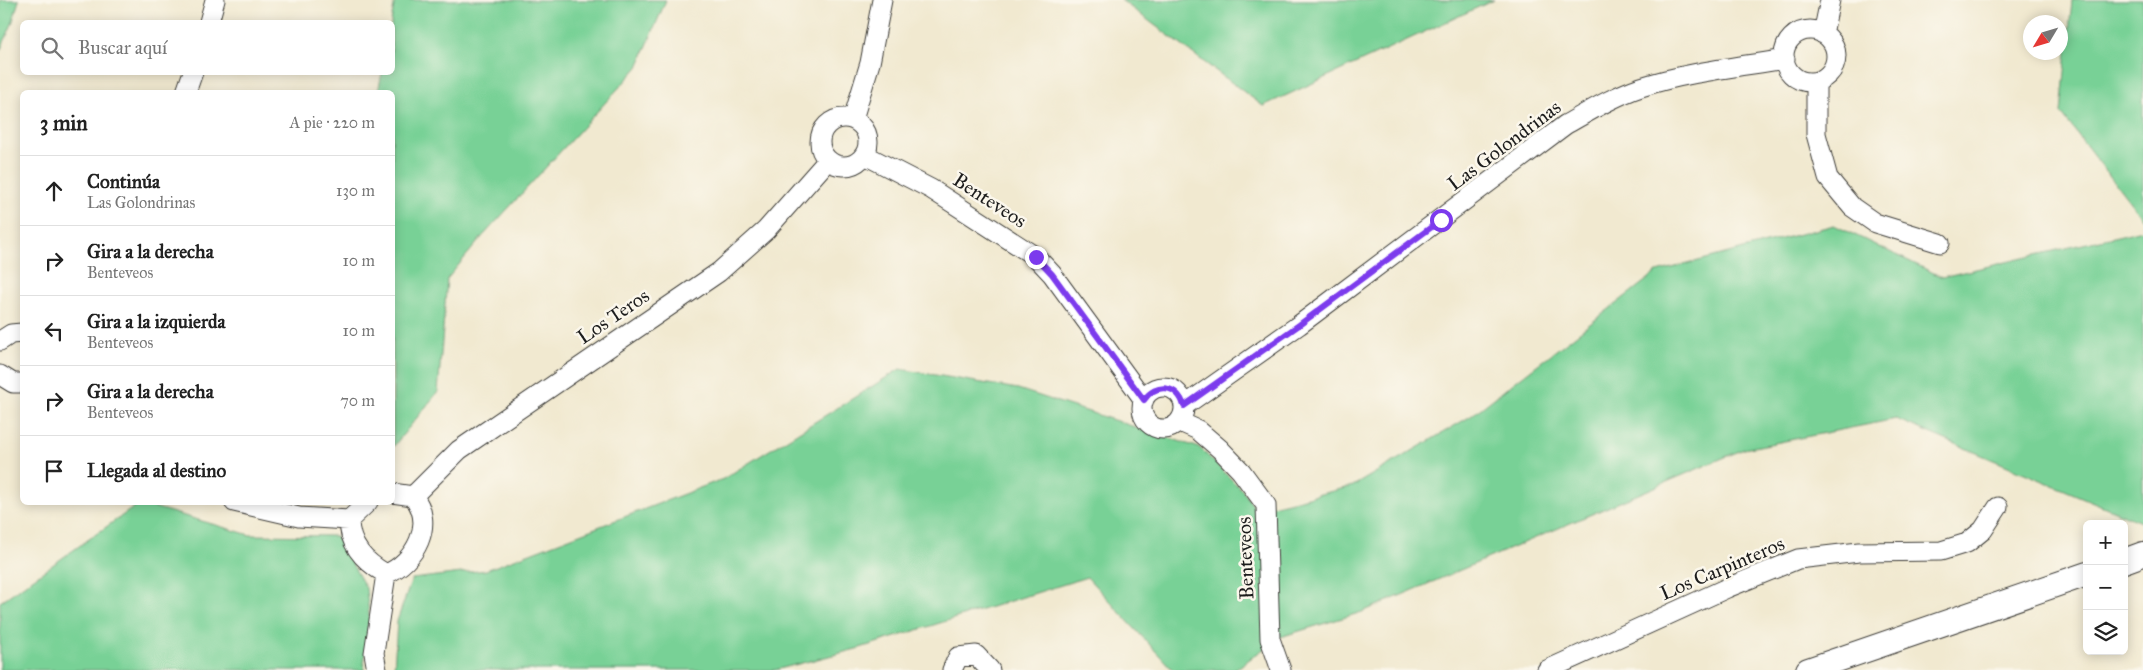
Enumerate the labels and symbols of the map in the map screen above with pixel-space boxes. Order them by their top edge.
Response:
north arrow [2023,15,2068,60]
street label: Las Golondrinas [1443,95,1565,195]
street label: Benteveos [949,167,1031,233]
route start [1430,209,1453,232]
route end [1025,246,1048,269]
street label: Los Teros [572,283,654,349]
street label: Benteveos [1232,516,1258,600]
street label: Los Carpinteros [1656,531,1788,605]

